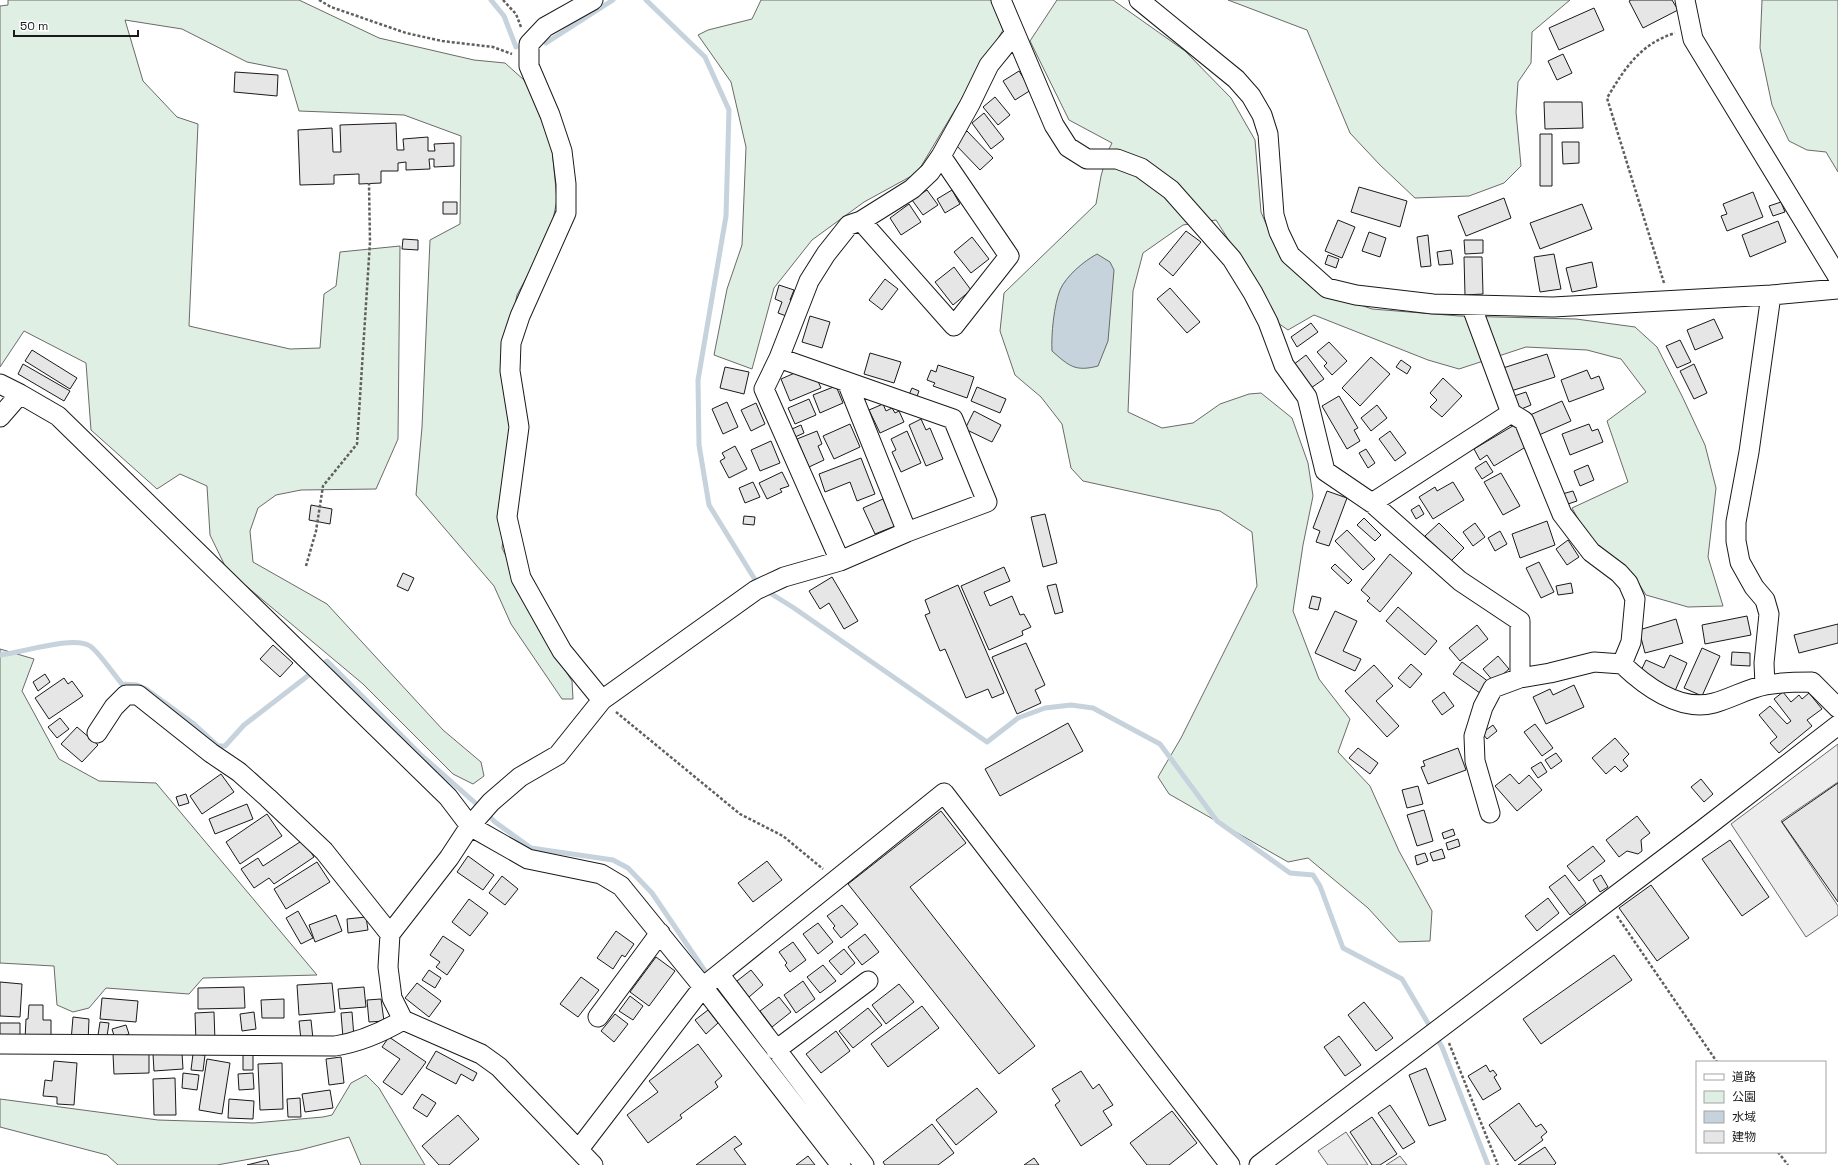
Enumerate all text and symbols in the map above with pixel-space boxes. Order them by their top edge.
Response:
scale bar [14,12,138,38]
text: 50 m [20,18,48,34]
legend [1696,1061,1826,1153]
text: 道路 [1732,1069,1756,1085]
text: 公園 [1732,1089,1756,1105]
text: 水域 [1732,1109,1756,1125]
text: 建物 [1732,1129,1756,1145]

